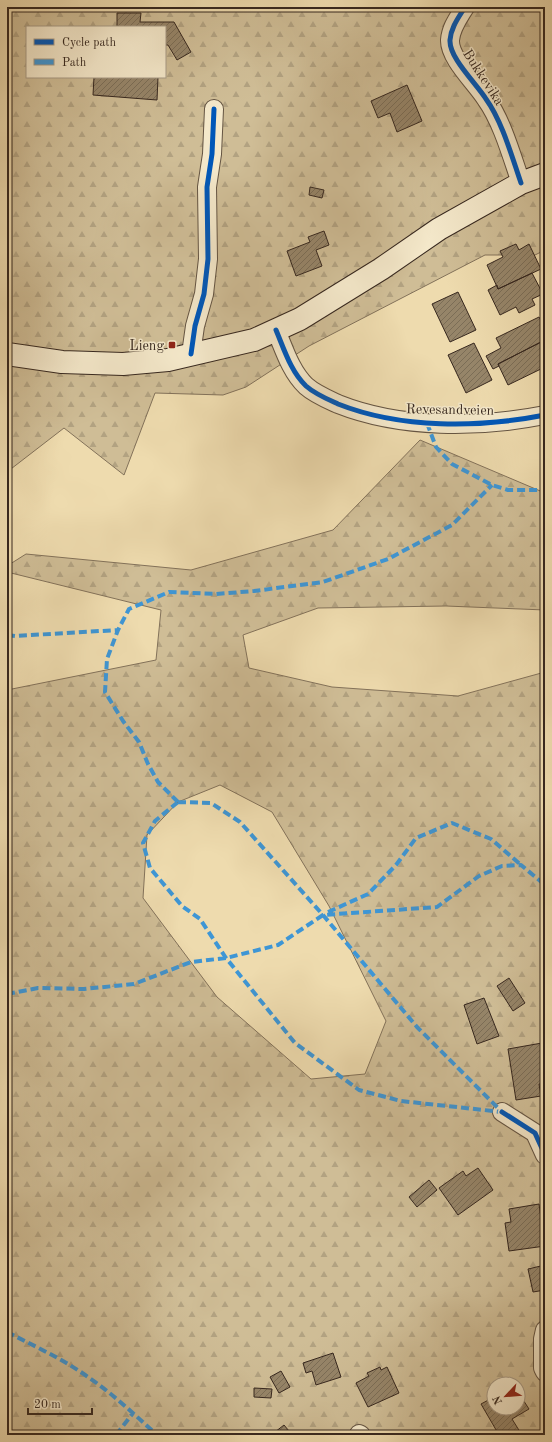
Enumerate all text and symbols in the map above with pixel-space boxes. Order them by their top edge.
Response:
legend [26,26,166,78]
text: Cycle path [62,37,117,49]
street label: Bukkevika [460,47,506,108]
text: Path [62,57,87,69]
place label: Lieng [129,339,164,353]
marker: Lieng [167,340,177,350]
street label: Revesandveien [406,402,495,418]
north arrow [486,1376,526,1416]
scale bar [28,1390,92,1416]
text: N [491,1393,505,1406]
text: 20 m [34,1399,61,1411]

